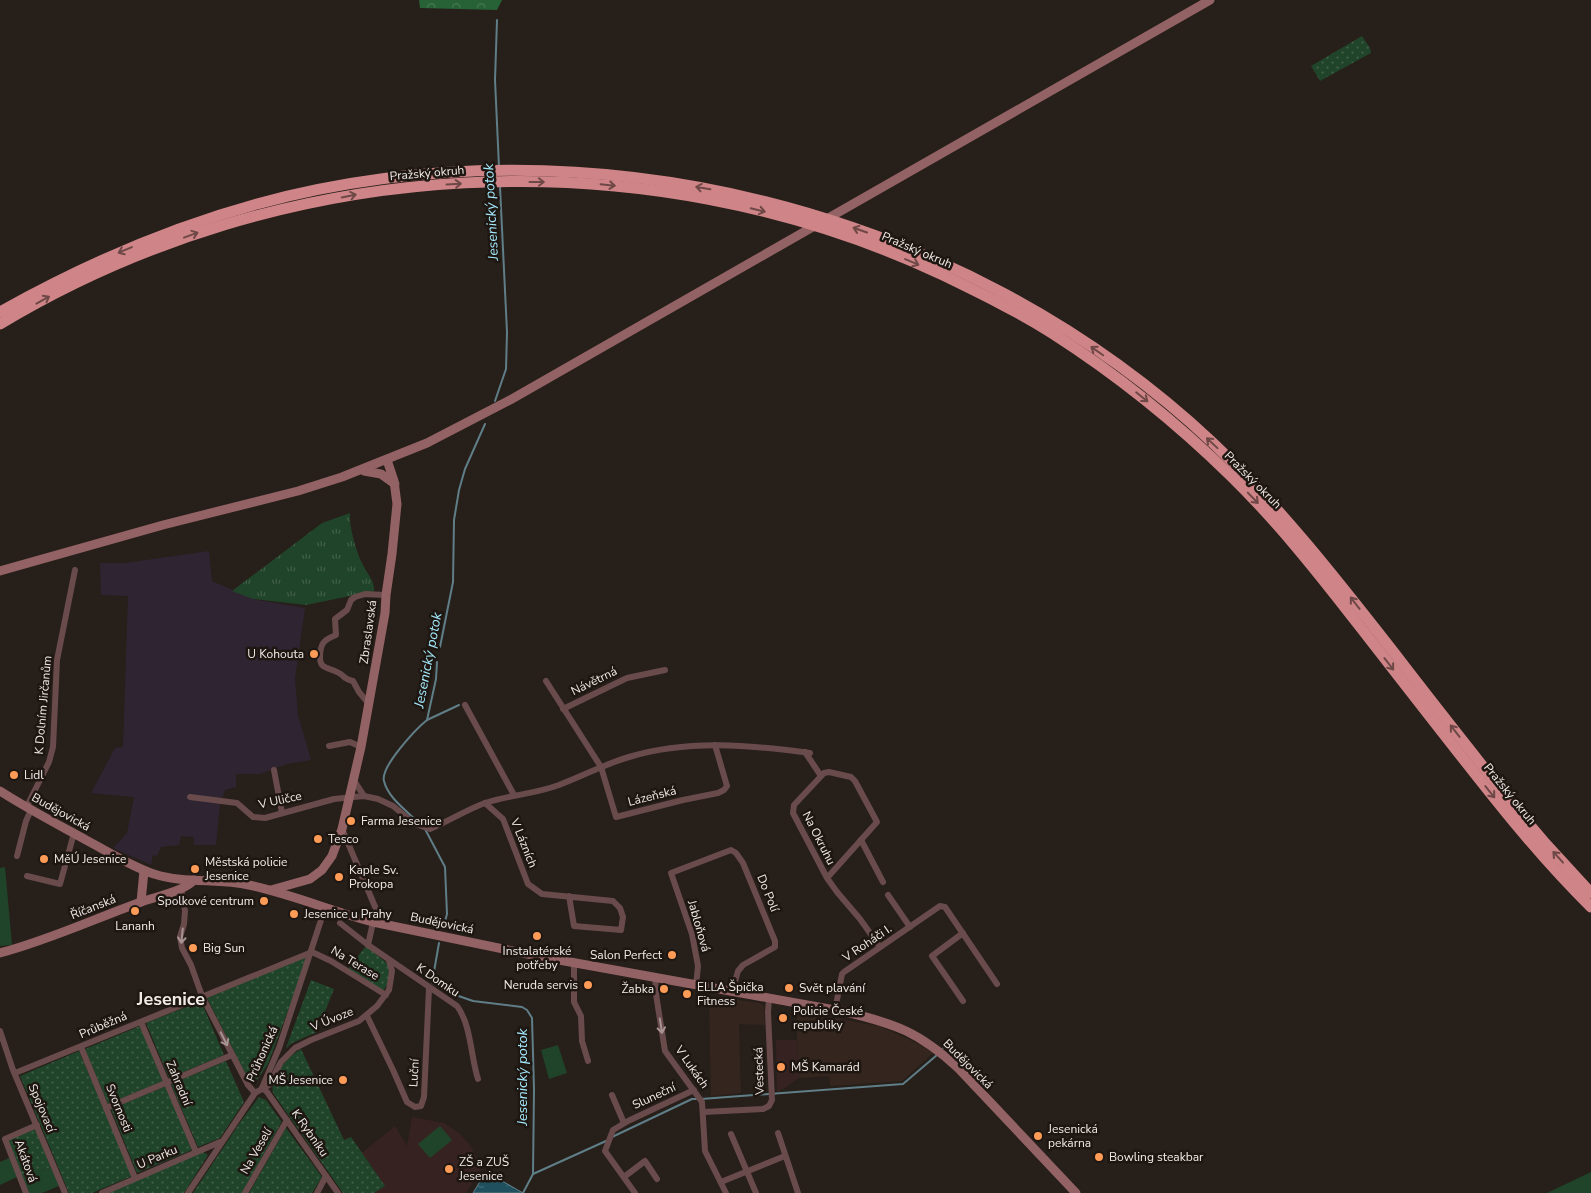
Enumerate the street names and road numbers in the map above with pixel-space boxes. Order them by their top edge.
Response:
street label: Pražský okruh [389,162,465,184]
street label: Pražský okruh [879,228,955,272]
street label: Pražský okruh [1221,448,1285,512]
street label: Zbraslavská [356,599,380,665]
street label: K Dolním Jirčanům [31,655,55,755]
street label: Návětrná [568,663,620,699]
street label: Pražský okruh [1480,760,1540,828]
street label: Lázeňská [626,782,678,810]
street label: V Uličce [256,788,303,813]
street label: Budějovická [29,789,93,835]
street label: Na Okruhu [799,808,839,868]
street label: V Lázních [507,815,541,870]
street label: Do Polí [753,872,783,915]
street label: Říčanská [68,891,118,923]
street label: Jabloňová [684,897,714,954]
street label: Budějovická [409,908,475,938]
street label: V Roháči I. [838,921,895,966]
street label: Na Terase [328,942,382,984]
street label: K Domku [413,960,463,1000]
street label: V Úvoze [307,1003,356,1035]
street label: Průběžná [77,1008,129,1042]
street label: Průhonická [243,1024,281,1084]
street label: Budějovická [940,1036,996,1092]
street label: V Lukách [671,1041,713,1092]
street label: Vestecká [750,1047,768,1096]
street label: Luční [405,1057,423,1088]
street label: Zahradní [162,1058,196,1109]
street label: Sluneční [630,1079,679,1113]
street label: Spojovací [25,1081,60,1136]
street label: Svornosti [102,1082,136,1134]
street label: K Rybníku [288,1106,332,1160]
street label: Na Veselí [236,1124,276,1177]
street label: Akátová [11,1137,41,1185]
street label: U Parku [134,1141,180,1173]

